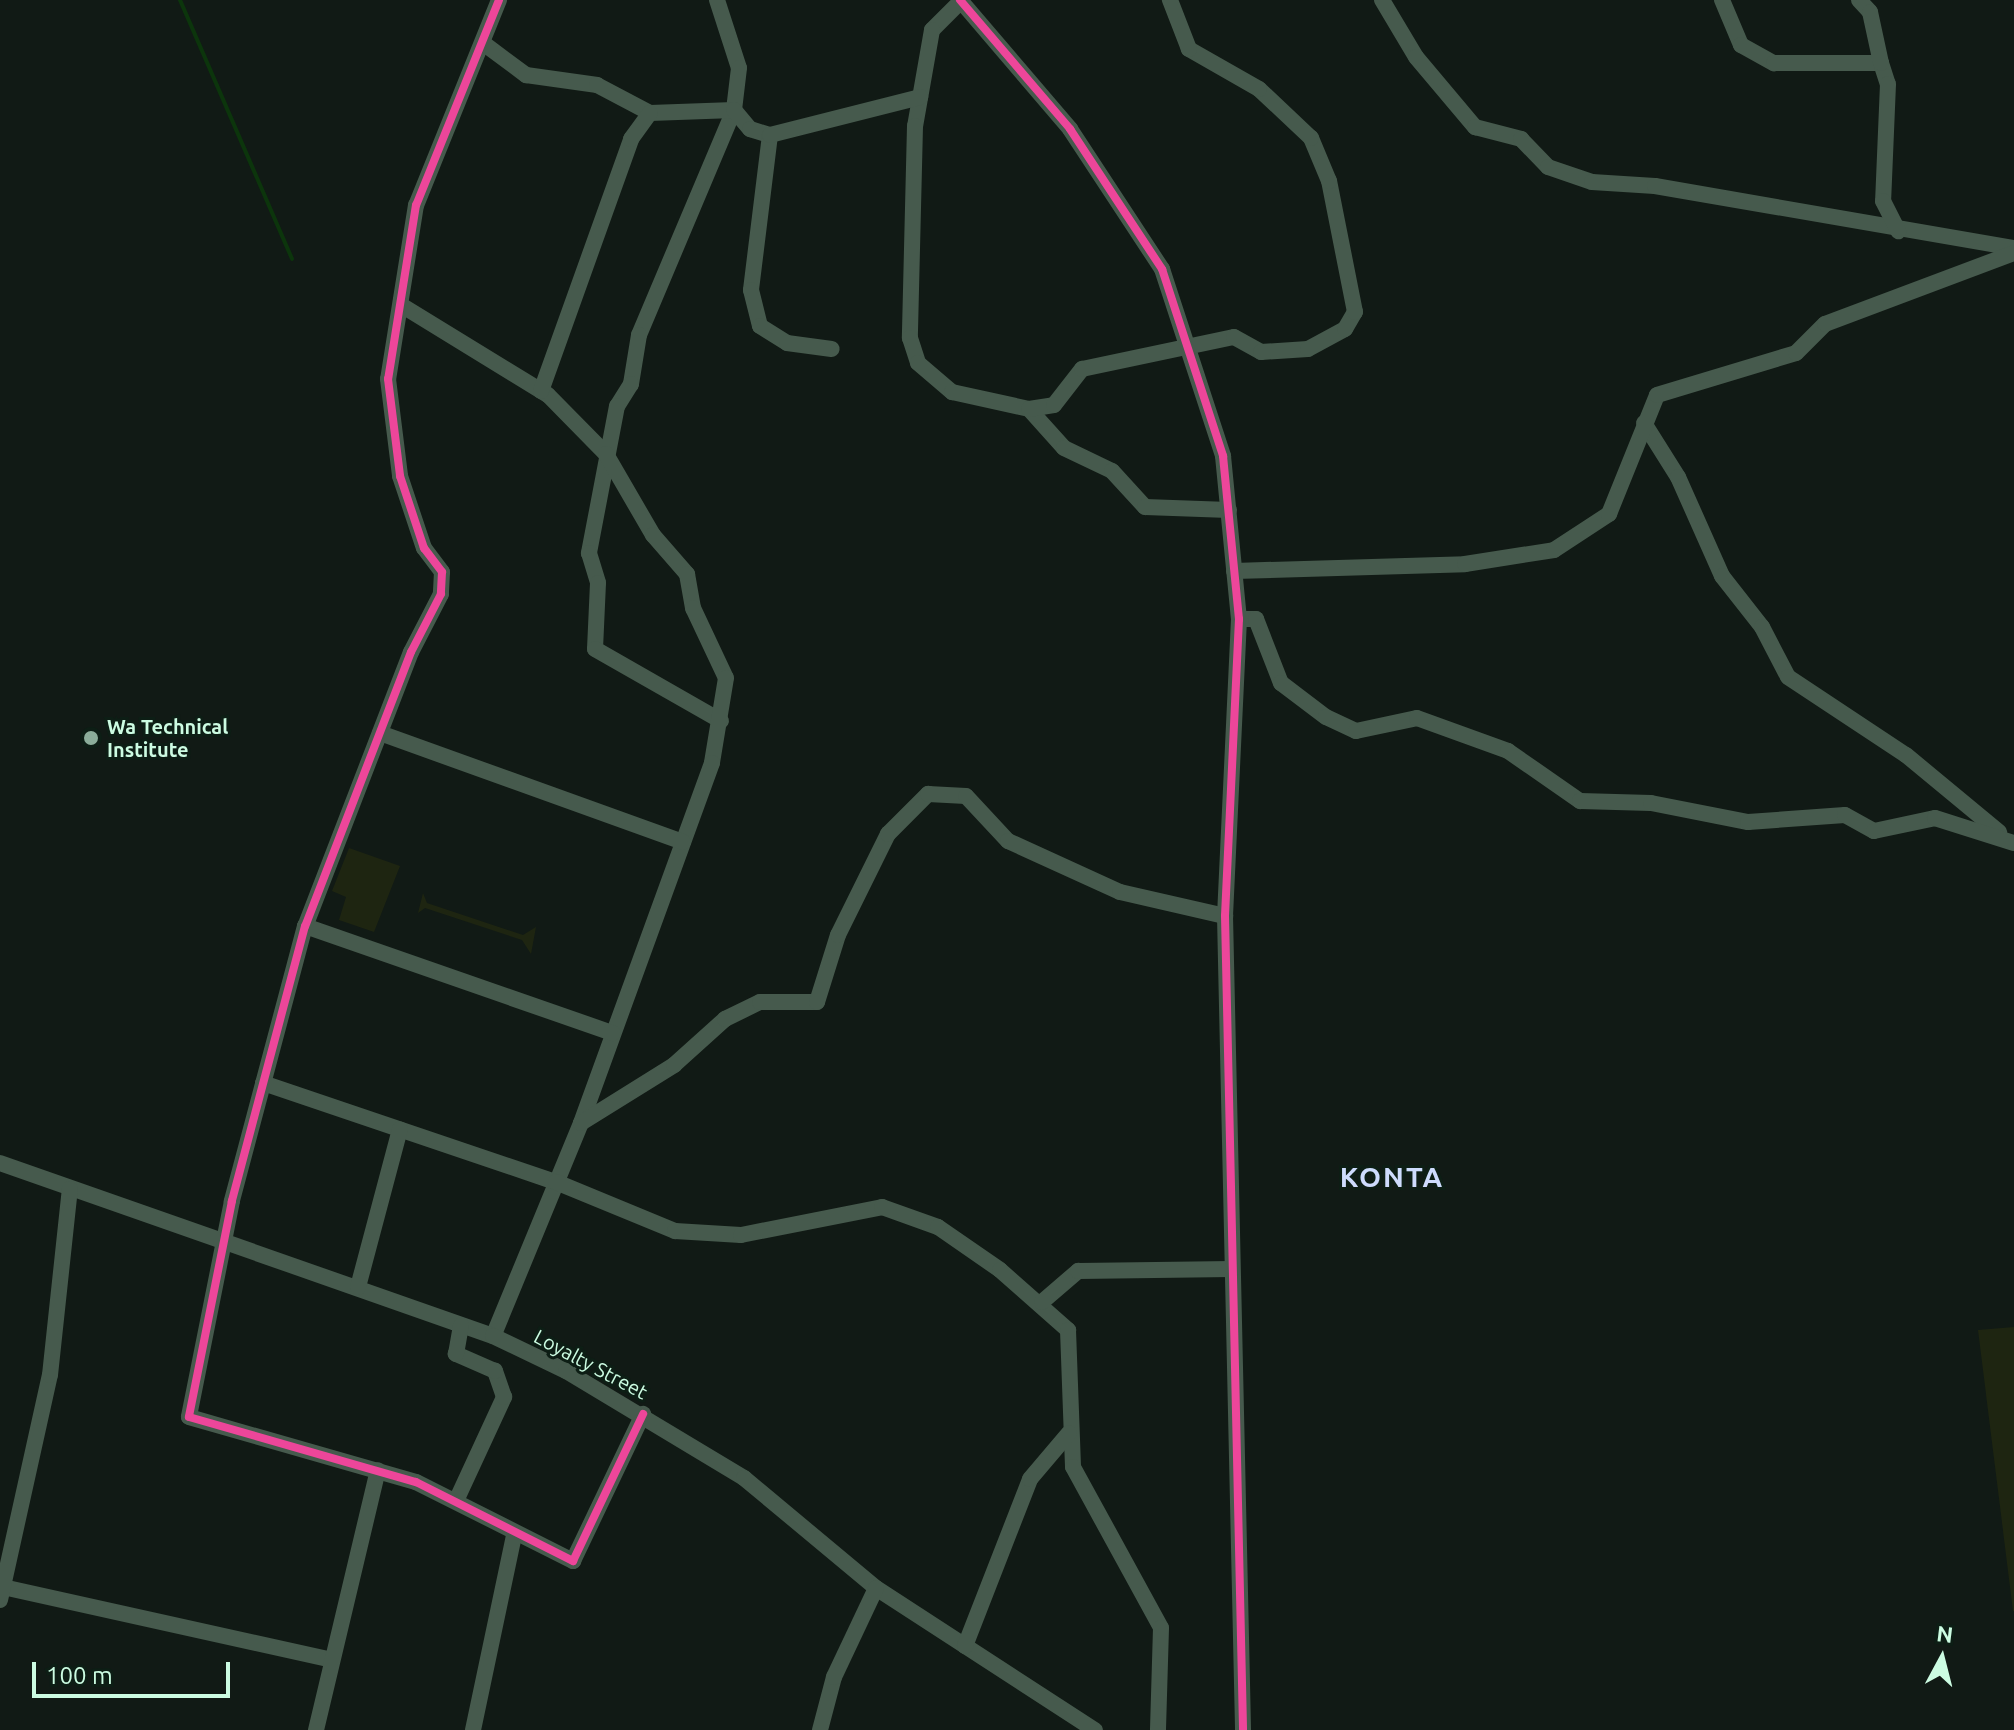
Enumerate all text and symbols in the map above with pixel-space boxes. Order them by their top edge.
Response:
place label: Wa Technical Institute [107,714,228,761]
marker: Wa Technical Institute [82,729,100,747]
district label: KONTA [1340,1160,1444,1194]
street label: Loyalty Street [530,1324,652,1404]
north arrow [1902,1618,1982,1698]
text: N [1935,1620,1955,1647]
scale bar [36,1646,234,1696]
text: 100 m [46,1662,113,1689]

